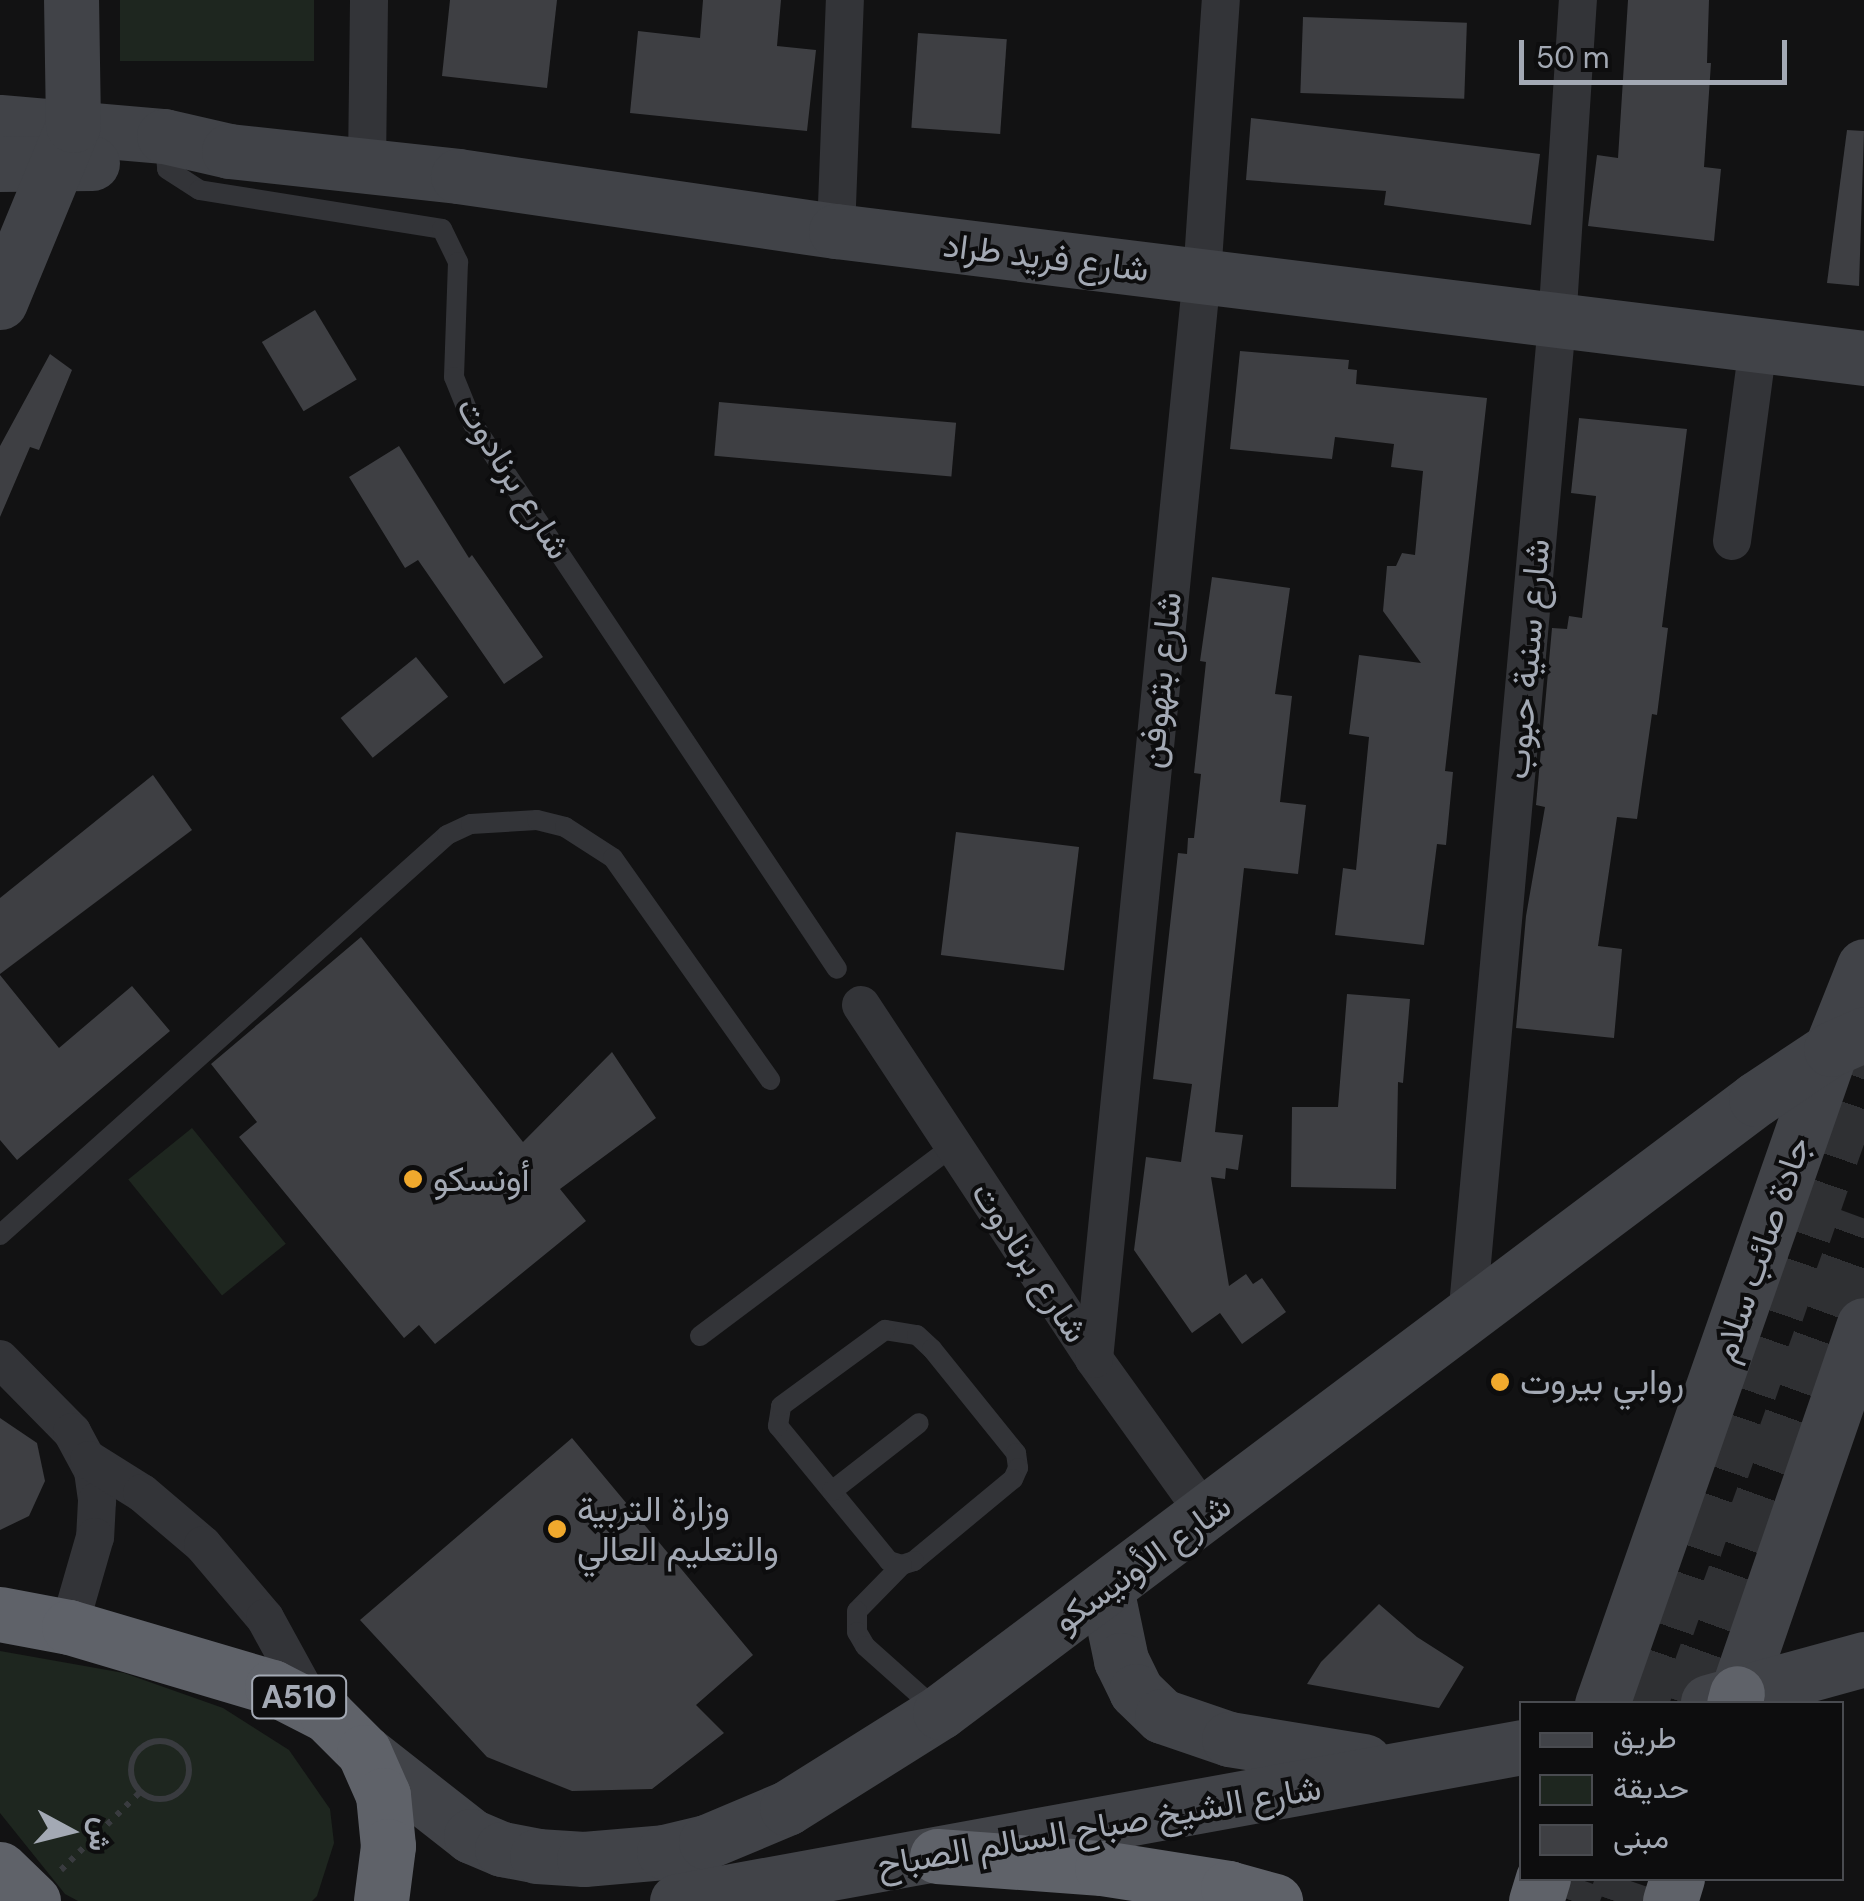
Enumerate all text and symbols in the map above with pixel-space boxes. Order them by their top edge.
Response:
scale bar [1524,20,1792,82]
text: 50 m [1536,38,1610,77]
street label: شارع فريد طراد [941,224,1151,290]
street label: شارع برنادوت [448,389,580,567]
street label: شارع سنية حبوب [1496,537,1558,781]
street label: شارع بتهوفن [1130,590,1190,770]
street label: جادة صائب سلام [1703,1131,1819,1367]
place label: أونسكو [433,1158,530,1200]
marker: أونسكو [402,1168,424,1190]
street label: شارع برنادوت [962,1174,1098,1350]
place label: روابي بيروت [1520,1361,1684,1403]
marker: روابي بيروت [1489,1371,1511,1393]
street label: شارع الأونيسكو [1045,1485,1239,1641]
place label: وزارة التربية والتعليم العالي [577,1488,779,1570]
marker: وزارة التربية والتعليم العالي [546,1518,568,1540]
road number: A510 [249,1670,349,1724]
legend [1519,1701,1844,1881]
text: طريق [1613,1718,1677,1757]
street label: شارع الشيخ صباح السالم الصباح [874,1766,1324,1886]
text: حديقة [1613,1768,1689,1807]
north arrow [20,1781,120,1881]
text: ش [80,1816,121,1854]
text: مبنى [1613,1818,1669,1857]

